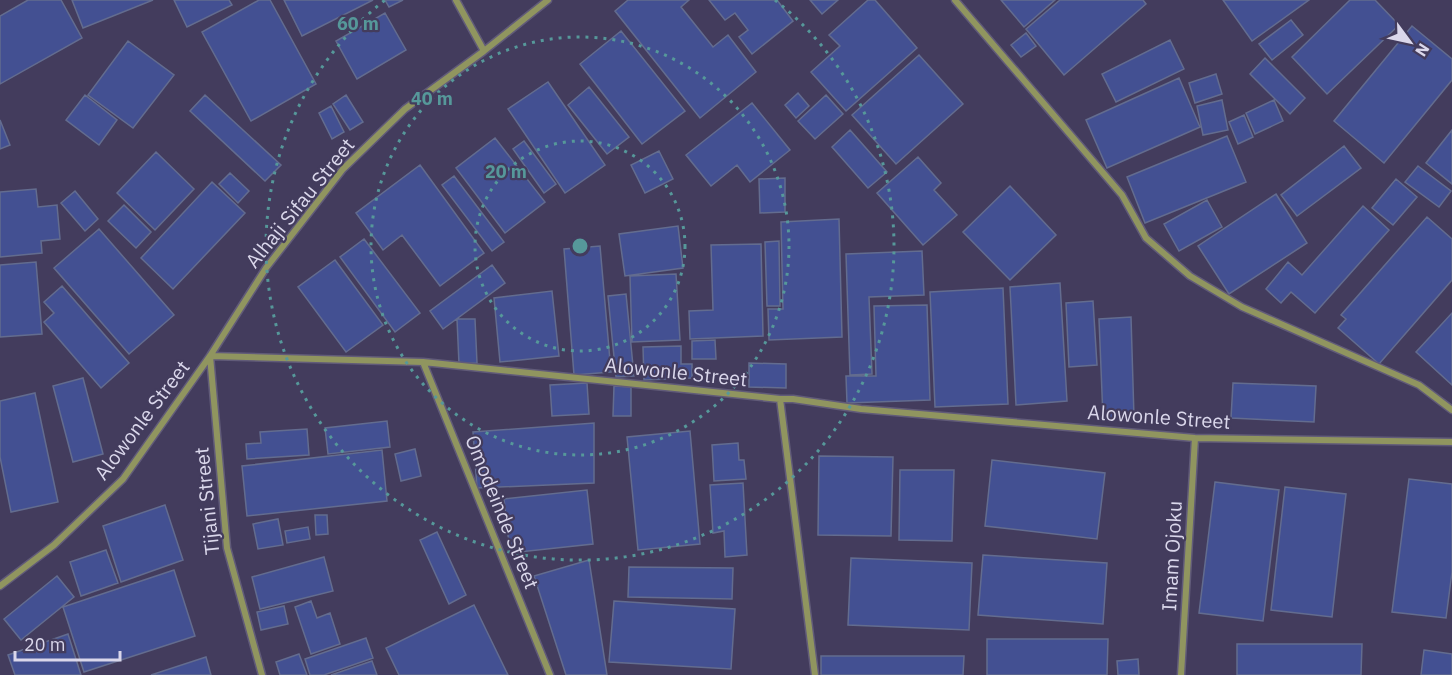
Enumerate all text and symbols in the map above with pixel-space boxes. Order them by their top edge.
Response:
text: 60 m [337,12,379,35]
north arrow [1380,12,1440,72]
text: N [1411,40,1434,60]
text: 40 m [411,87,453,110]
street label: Alhaji Sifau Street [239,132,360,273]
text: 20 m [485,160,527,183]
centre of rings [570,236,590,256]
street label: Alowonle Street [603,351,749,392]
street label: Alowonle Street [88,354,195,485]
street label: Alowonle Street [1087,398,1231,435]
street label: Omodeinde Street [459,431,546,593]
street label: Tijani Street [187,446,226,556]
street label: Imam Ojoku [1155,500,1188,612]
scale bar [15,624,120,662]
text: 20 m [24,633,66,656]

